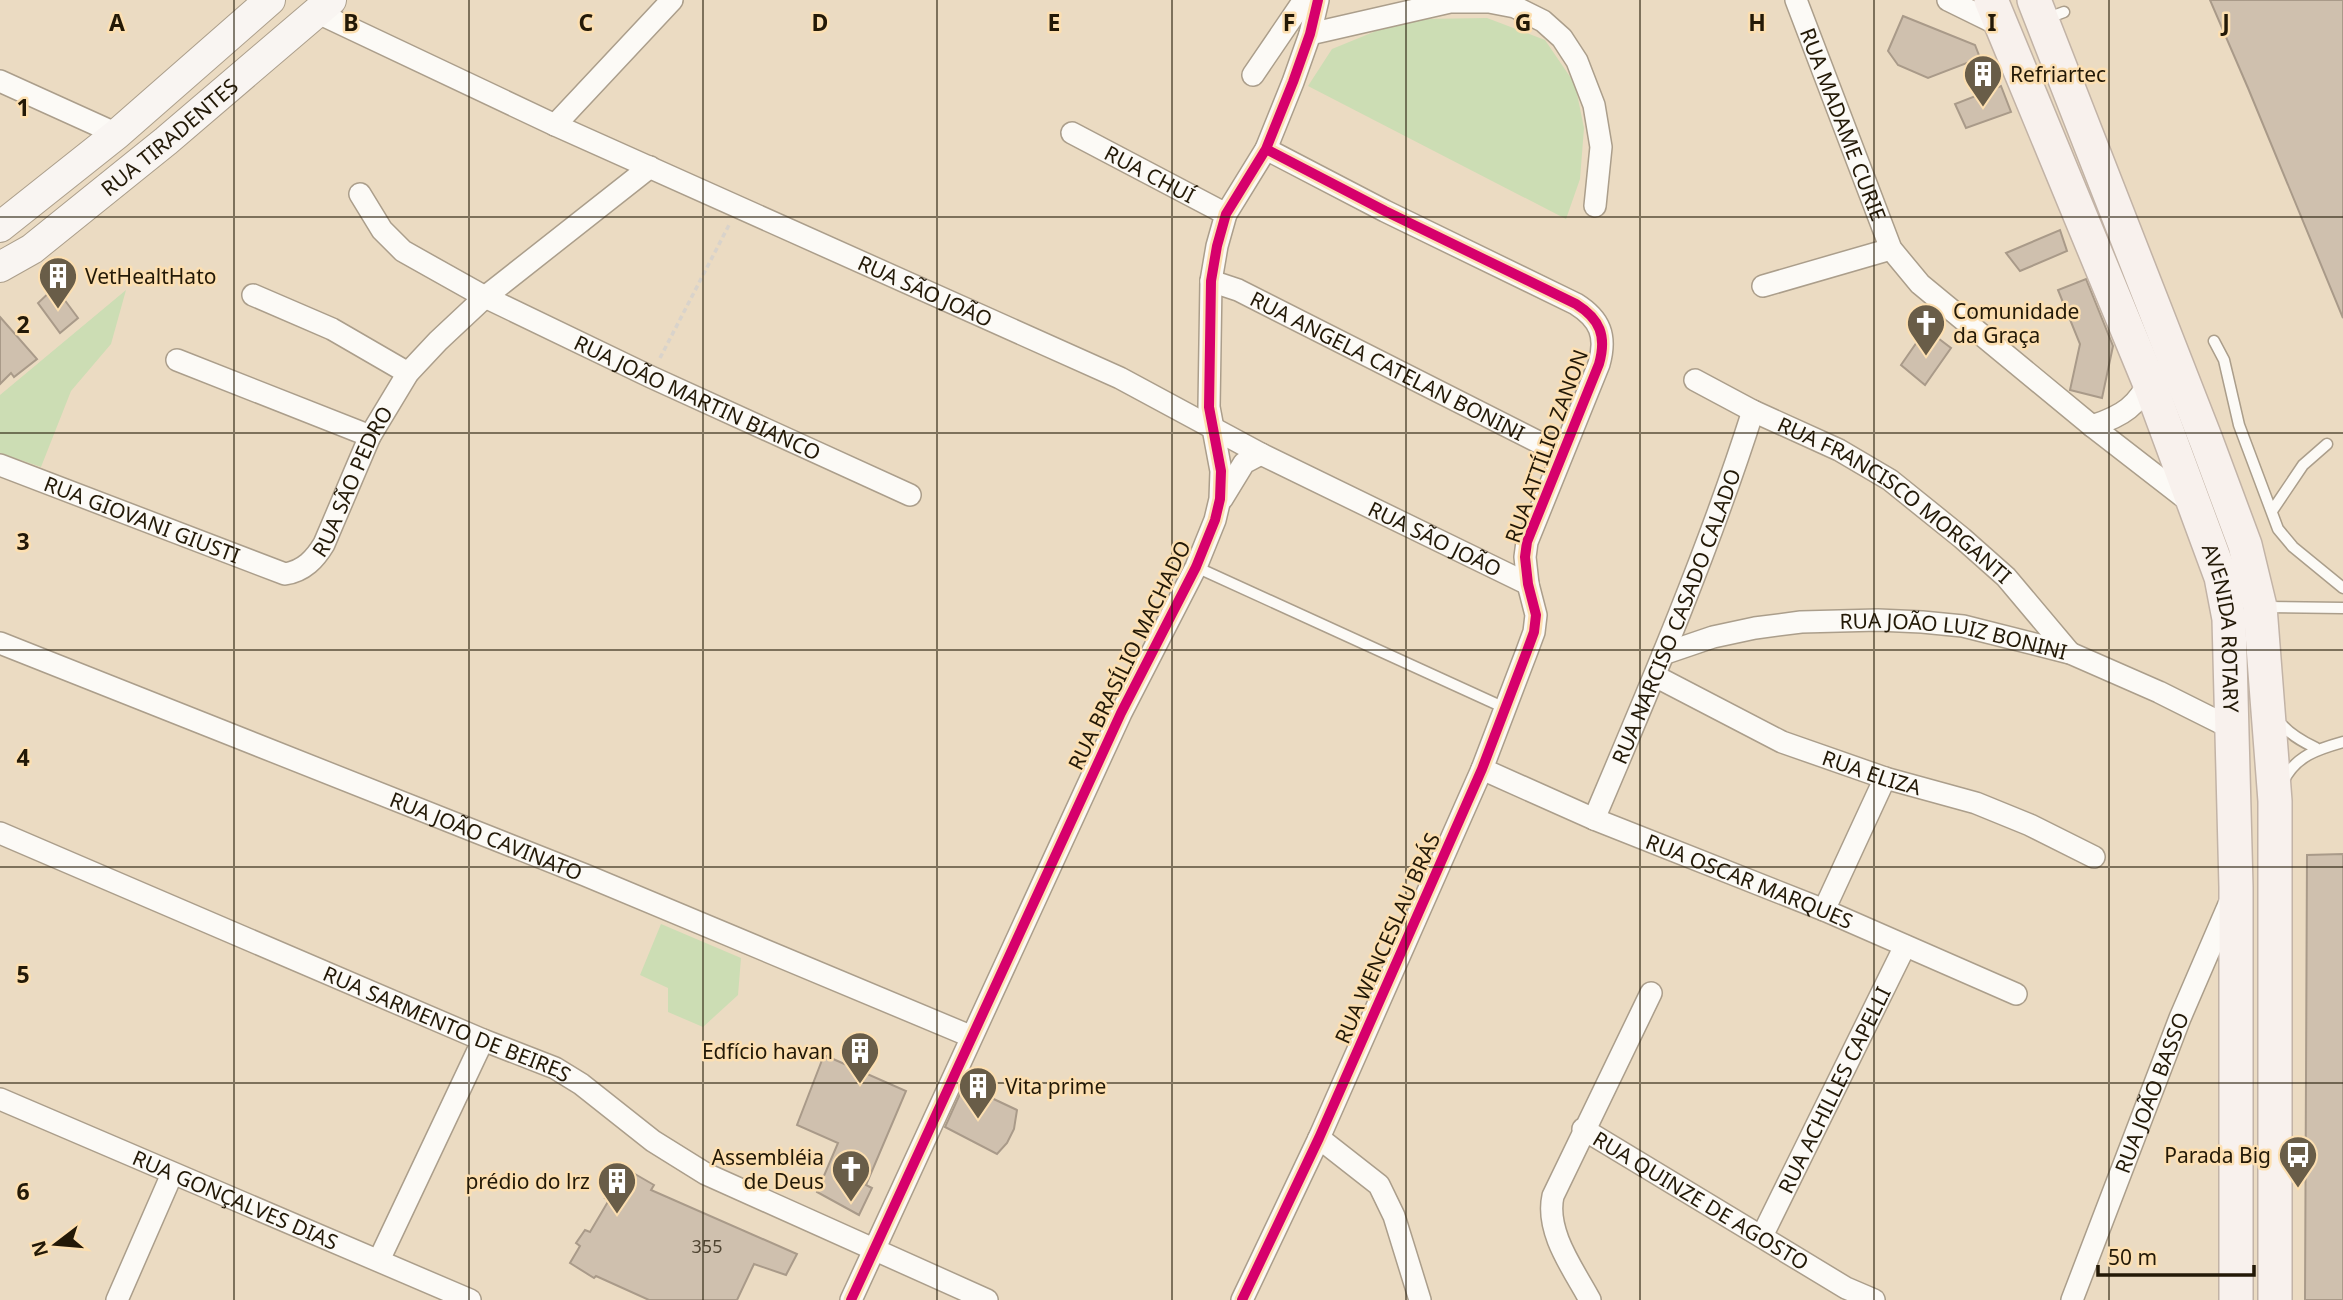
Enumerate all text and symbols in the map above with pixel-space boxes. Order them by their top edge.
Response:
text: A [109,6,125,38]
text: B [343,6,359,38]
text: C [579,6,594,38]
text: D [812,6,828,38]
text: E [1048,6,1060,38]
text: F [1283,6,1295,38]
text: G [1515,6,1531,38]
text: H [1748,6,1766,38]
text: I [1988,6,1997,38]
text: J [2220,6,2230,38]
street label: RUA MADAME CURIE [1794,24,1893,225]
building icon: Refriartec [1962,53,2004,108]
place label: Refriartec [2010,60,2106,88]
street label: RUA TIRADENTES [95,72,244,202]
text: 1 [16,91,30,123]
street label: RUA CHUÍ [1100,139,1200,209]
street label: RUA SÃO JOÃO [853,248,997,333]
building icon: VetHealtHato [37,255,79,310]
place label: VetHealtHato [85,262,216,290]
street label: RUA ANGELA CATELAN BONINI [1245,284,1529,447]
place label: Comunidade da Graça [1953,297,2079,349]
church icon: Comunidade da Graça [1905,302,1947,357]
text: 2 [16,308,30,340]
street label: RUA JOÃO MARTIN BIANCO [570,328,825,467]
street label: RUA ATTÍLIO ZANON [1498,346,1594,546]
street label: RUA SÃO PEDRO [306,401,399,562]
street label: RUA FRANCISCO MORGANTI [1773,410,2018,589]
street label: RUA NARCISO CASADO CALADO [1605,465,1747,768]
street label: RUA GIOVANI GIUSTI [40,469,244,569]
street label: RUA SÃO JOÃO [1364,494,1506,583]
text: 3 [16,525,30,557]
street label: RUA BRASÍLIO MACHADO [1061,536,1197,774]
street label: AVENIDA ROTARY [2196,539,2245,713]
street label: RUA JOÃO LUIZ BONINI [1839,606,2070,666]
text: 4 [16,741,30,773]
street label: RUA ELIZA [1819,743,1925,801]
street label: RUA JOÃO CAVINATO [386,785,587,887]
street label: RUA OSCAR MARQUES [1642,827,1857,935]
street label: RUA WENCESLAU BRÁS [1328,828,1446,1048]
text: 5 [16,958,30,990]
street label: RUA SARMENTO DE BEIRES [319,959,576,1089]
street label: RUA ACHILLES CAPELLI [1771,982,1897,1198]
street label: RUA JOÃO BASSO [2108,1008,2195,1177]
building icon: Edfício havan [839,1030,881,1085]
place label: Edfício havan [702,1037,833,1065]
building icon: Vita prime [957,1065,999,1120]
place label: Vita prime [1005,1072,1106,1100]
street label: RUA QUINZE DE AGOSTO [1588,1124,1814,1276]
bus stop icon: Parada Big [2277,1134,2319,1189]
place label: Parada Big [2164,1141,2271,1169]
street label: RUA GONÇALVES DIAS [128,1143,342,1256]
place label: Assembléia de Deus [712,1143,824,1195]
church icon: Assembléia de Deus [830,1148,872,1203]
building icon: prédio do lrz [596,1160,638,1215]
place label: prédio do lrz [465,1167,590,1195]
text: 6 [16,1175,30,1207]
north arrow [21,1209,91,1279]
house number: 355 [692,1234,722,1258]
scale bar [2098,1234,2254,1278]
text: N [25,1238,54,1260]
text: 50 m [2108,1243,2157,1271]

